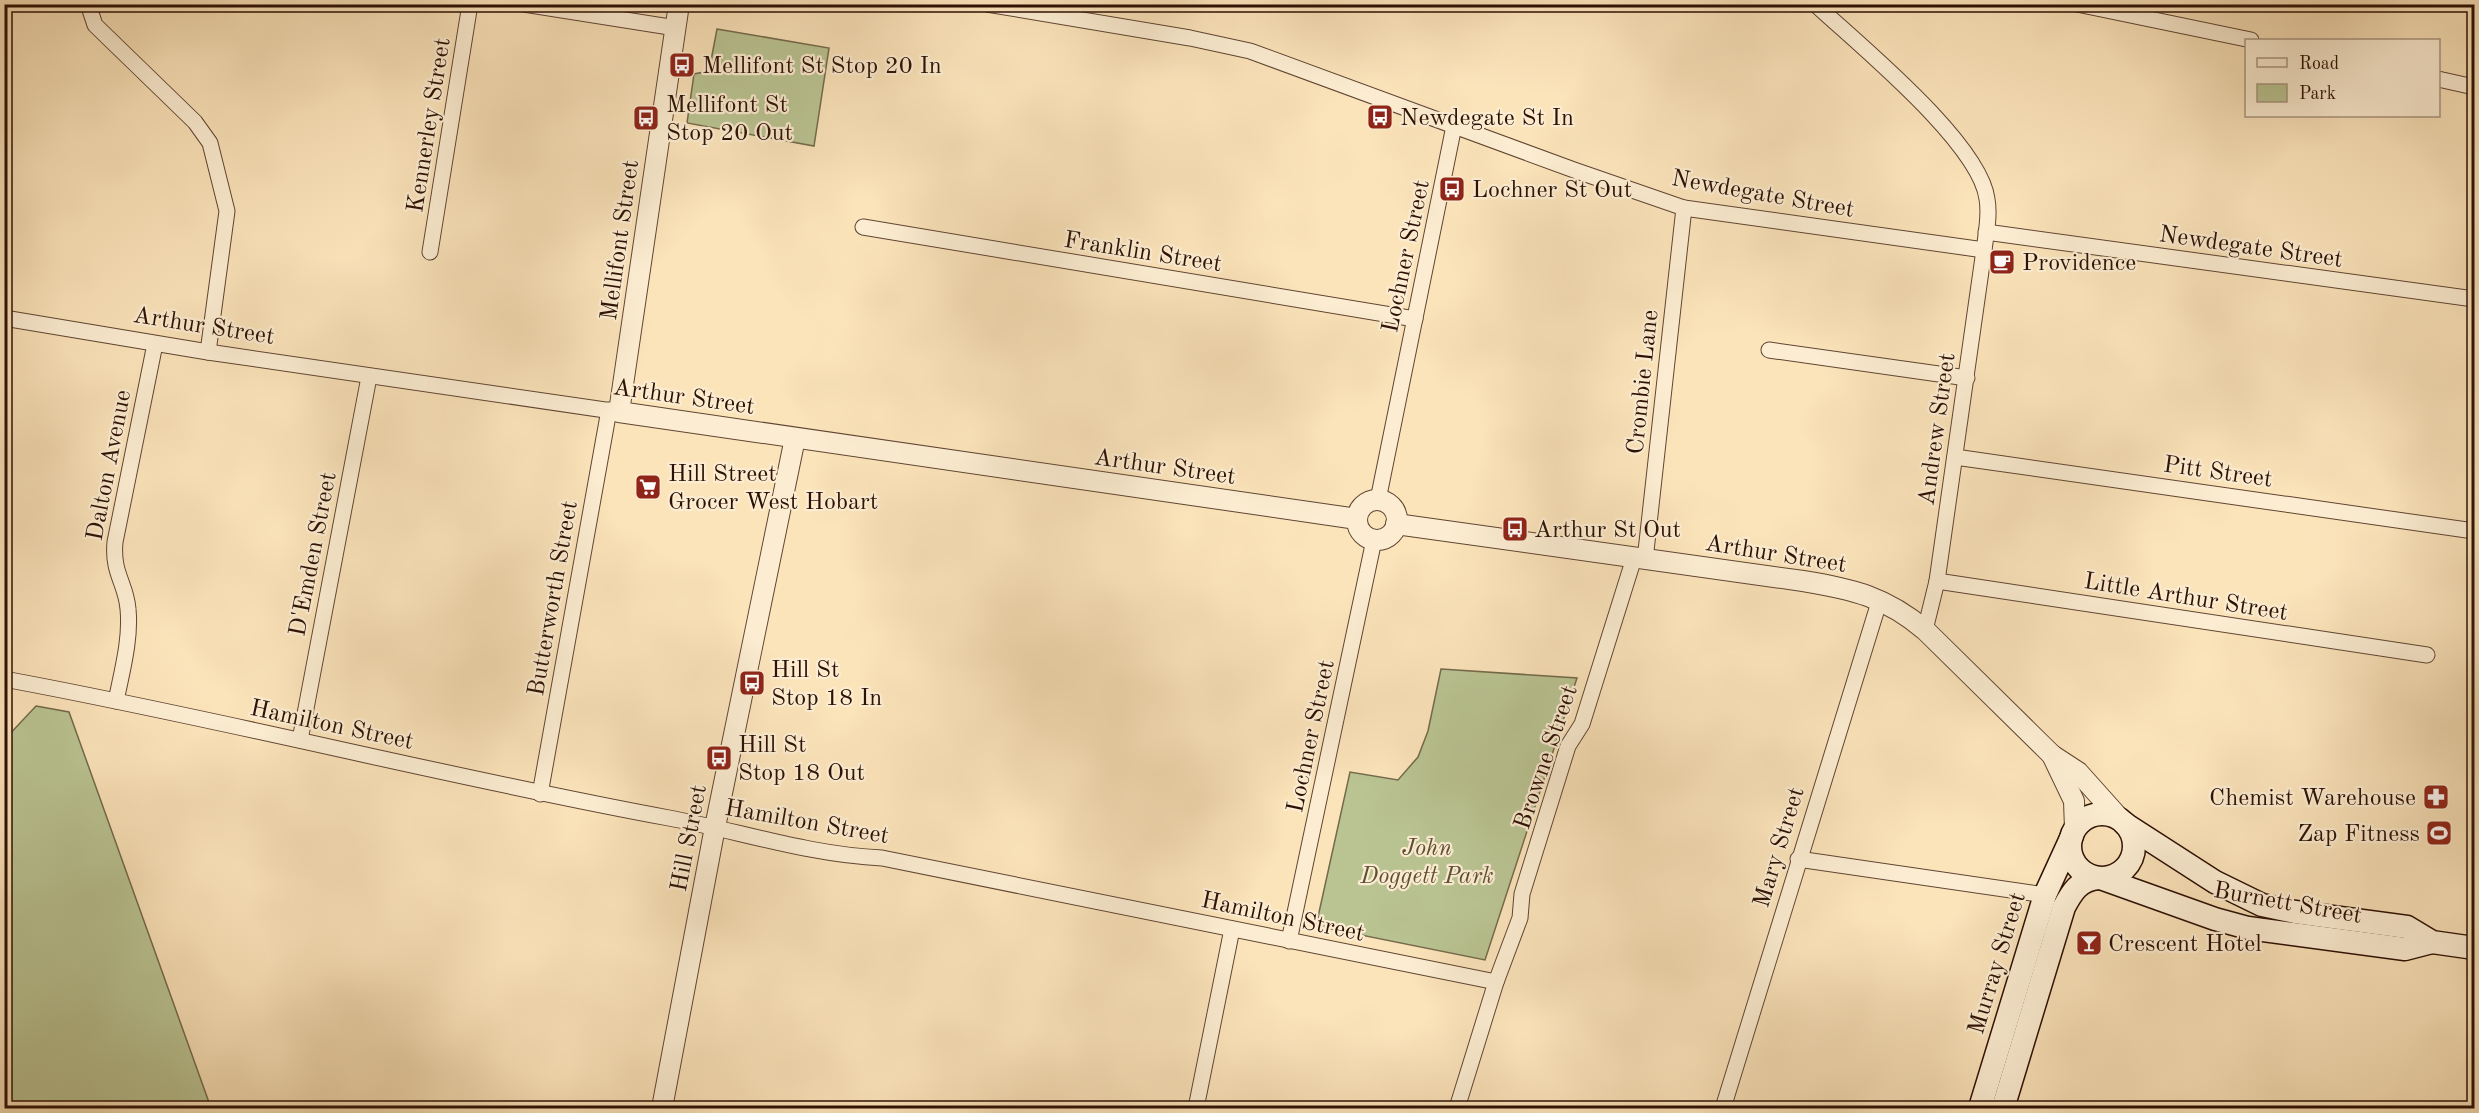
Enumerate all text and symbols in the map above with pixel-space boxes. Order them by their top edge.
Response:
street label: Kennerley Street [404,36,456,214]
legend [2245,39,2440,117]
bus stop icon: Mellifont St Stop 20 In [667,50,697,80]
place label: Mellifont St Stop 20 In [702,55,942,79]
text: Road [2299,55,2339,73]
text: Park [2299,85,2336,103]
place label: Mellifont St Stop 20 Out [666,94,793,146]
bus stop icon: Newdegate St In [1365,102,1395,132]
bus stop icon: Mellifont St Stop 20 Out [631,103,661,133]
place label: Newdegate St In [1400,107,1574,131]
street label: Mellifont Street [598,158,644,322]
street label: Newdegate Street [1669,167,1856,223]
bus stop icon: Lochner St Out [1437,174,1467,204]
street label: Lochner Street [1379,178,1435,335]
place label: Lochner St Out [1472,179,1632,203]
street label: Newdegate Street [2157,223,2344,273]
street label: Franklin Street [1062,229,1223,277]
cafe icon: Providence [1987,247,2017,277]
place label: Providence [2022,252,2136,276]
street label: Arthur Street [131,304,276,350]
street label: Crombie Lane [1624,309,1664,456]
street label: Andrew Street [1915,352,1961,507]
street label: Arthur Street [611,376,756,420]
street label: Dalton Avenue [84,388,136,543]
street label: Arthur Street [1092,446,1237,490]
street label: Pitt Street [2162,453,2274,493]
place label: Hill Street Grocer West Hobart [668,463,878,515]
street label: D'Emden Street [286,470,342,639]
supermarket icon: Hill Street Grocer West Hobart [633,472,663,502]
street label: Butterworth Street [525,499,583,698]
bus stop icon: Arthur St Out [1500,514,1530,544]
place label: Arthur St Out [1534,519,1681,543]
street label: Arthur Street [1703,532,1848,578]
street label: Little Arthur Street [2082,570,2289,626]
street label: Lochner Street [1284,658,1340,815]
place label: Hill St Stop 18 In [771,659,882,711]
bus stop icon: Hill St Stop 18 In [737,668,767,698]
street label: Browne Street [1511,682,1583,833]
street label: Hamilton Street [248,697,415,755]
place label: Hill St Stop 18 Out [738,734,865,786]
bus stop icon: Hill St Stop 18 Out [704,743,734,773]
pharmacy icon: Chemist Warehouse [2421,782,2451,812]
street label: Hill Street [668,783,712,894]
street label: Mary Street [1750,784,1810,911]
place label: Chemist Warehouse [2209,787,2416,811]
street label: Hamilton Street [723,797,891,849]
sports icon: Zap Fitness [2424,818,2454,848]
place label: Zap Fitness [2297,823,2420,847]
park label: John Doggett Park [1359,837,1494,889]
street label: Burnett Street [2212,879,2364,929]
street label: Hamilton Street [1199,889,1366,947]
street label: Murray Street [1965,890,2031,1037]
bar icon: Crescent Hotel [2074,928,2104,958]
place label: Crescent Hotel [2108,933,2262,957]

